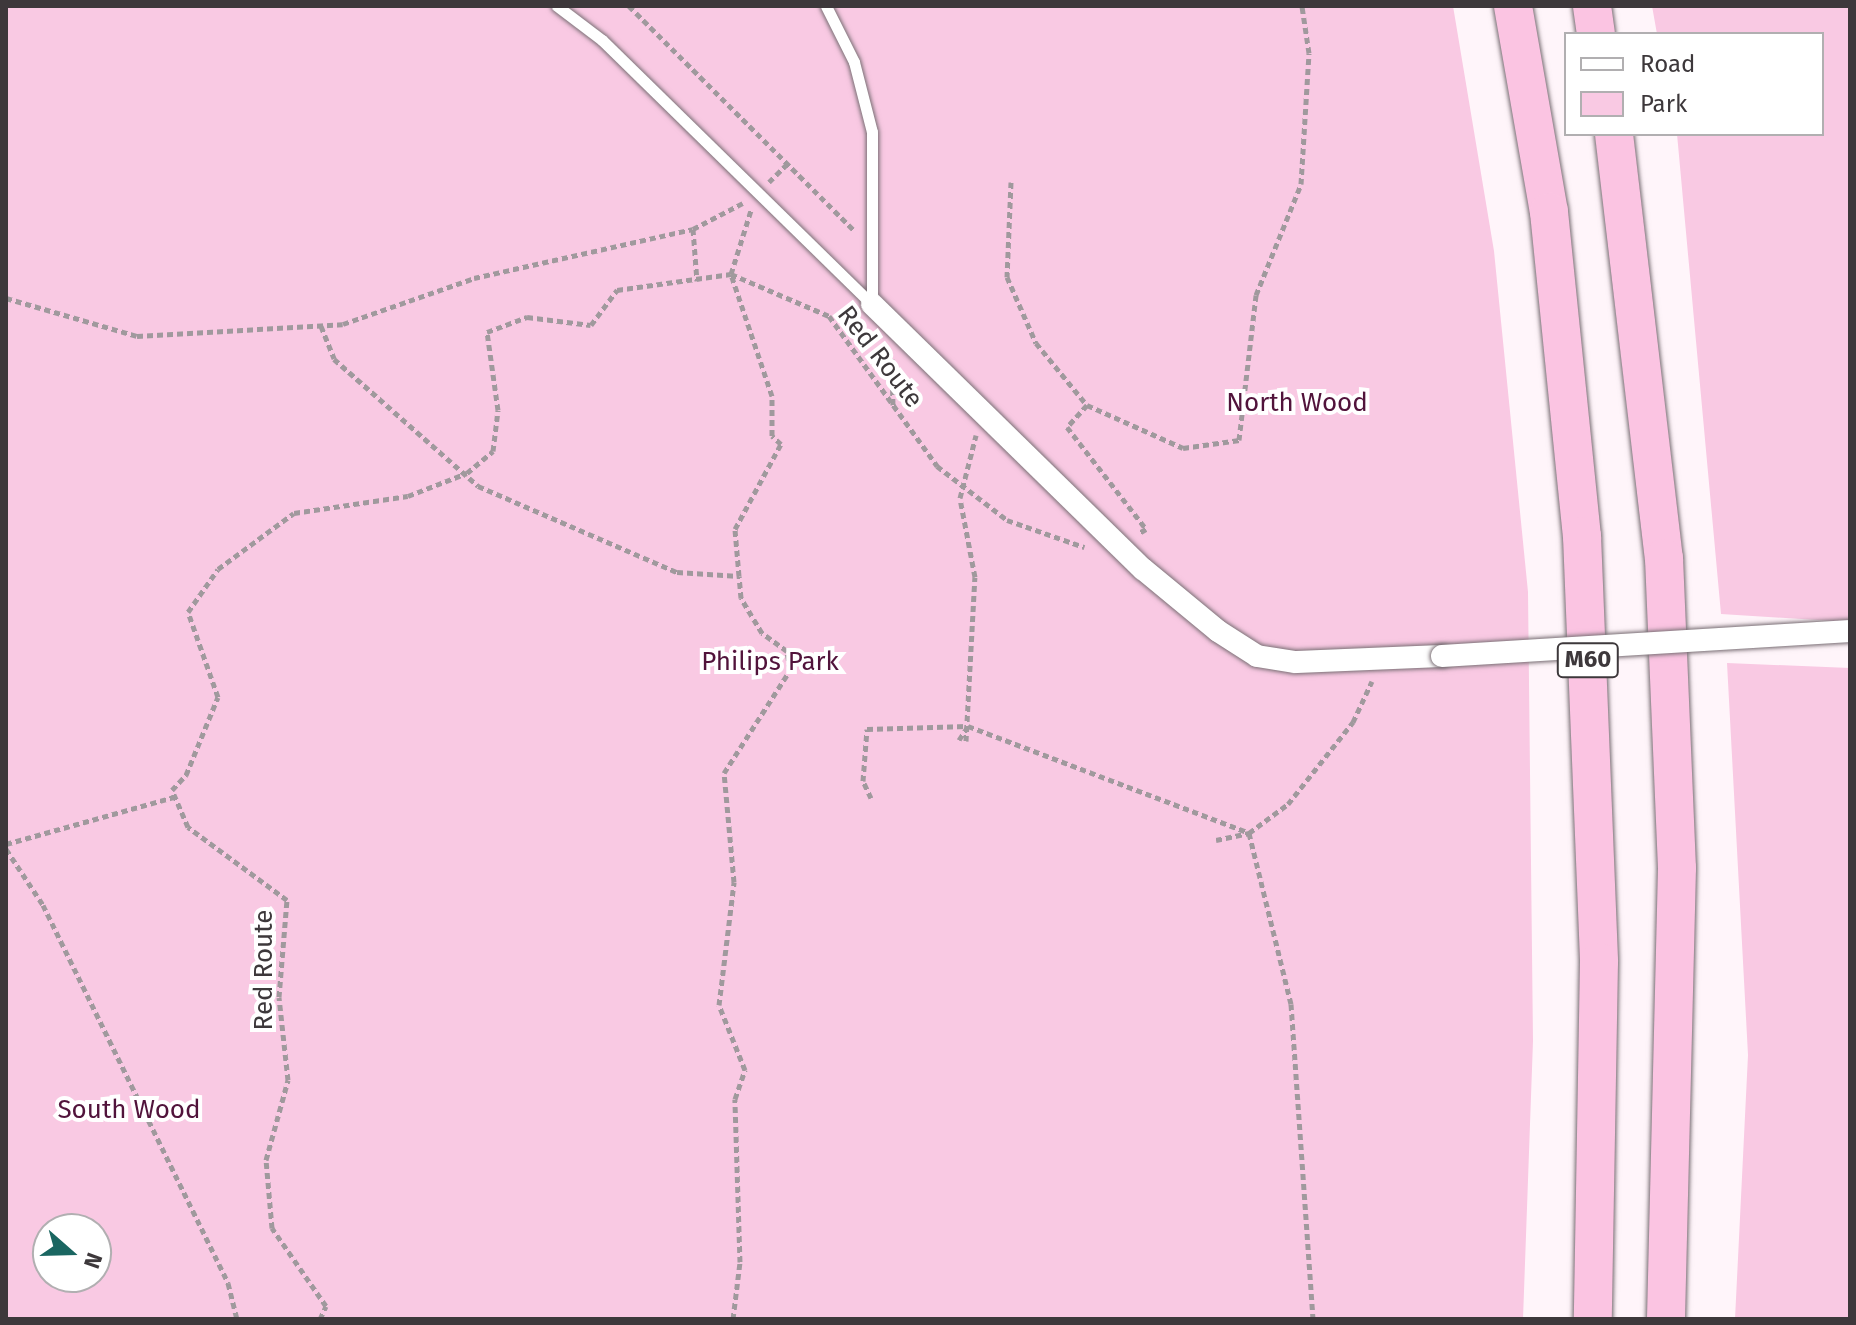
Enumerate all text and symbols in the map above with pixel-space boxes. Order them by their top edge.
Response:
legend [1564,32,1824,136]
text: Road [1640,50,1695,78]
text: Park [1640,90,1687,118]
street label: Red Route [831,300,929,414]
park label: North Wood [1226,387,1368,419]
road number: M60 [1556,640,1620,680]
park label: Philips Park [701,646,839,678]
street label: Red Route [248,910,280,1030]
park label: South Wood [57,1094,201,1126]
north arrow [32,1213,112,1293]
text: N [78,1249,108,1272]

